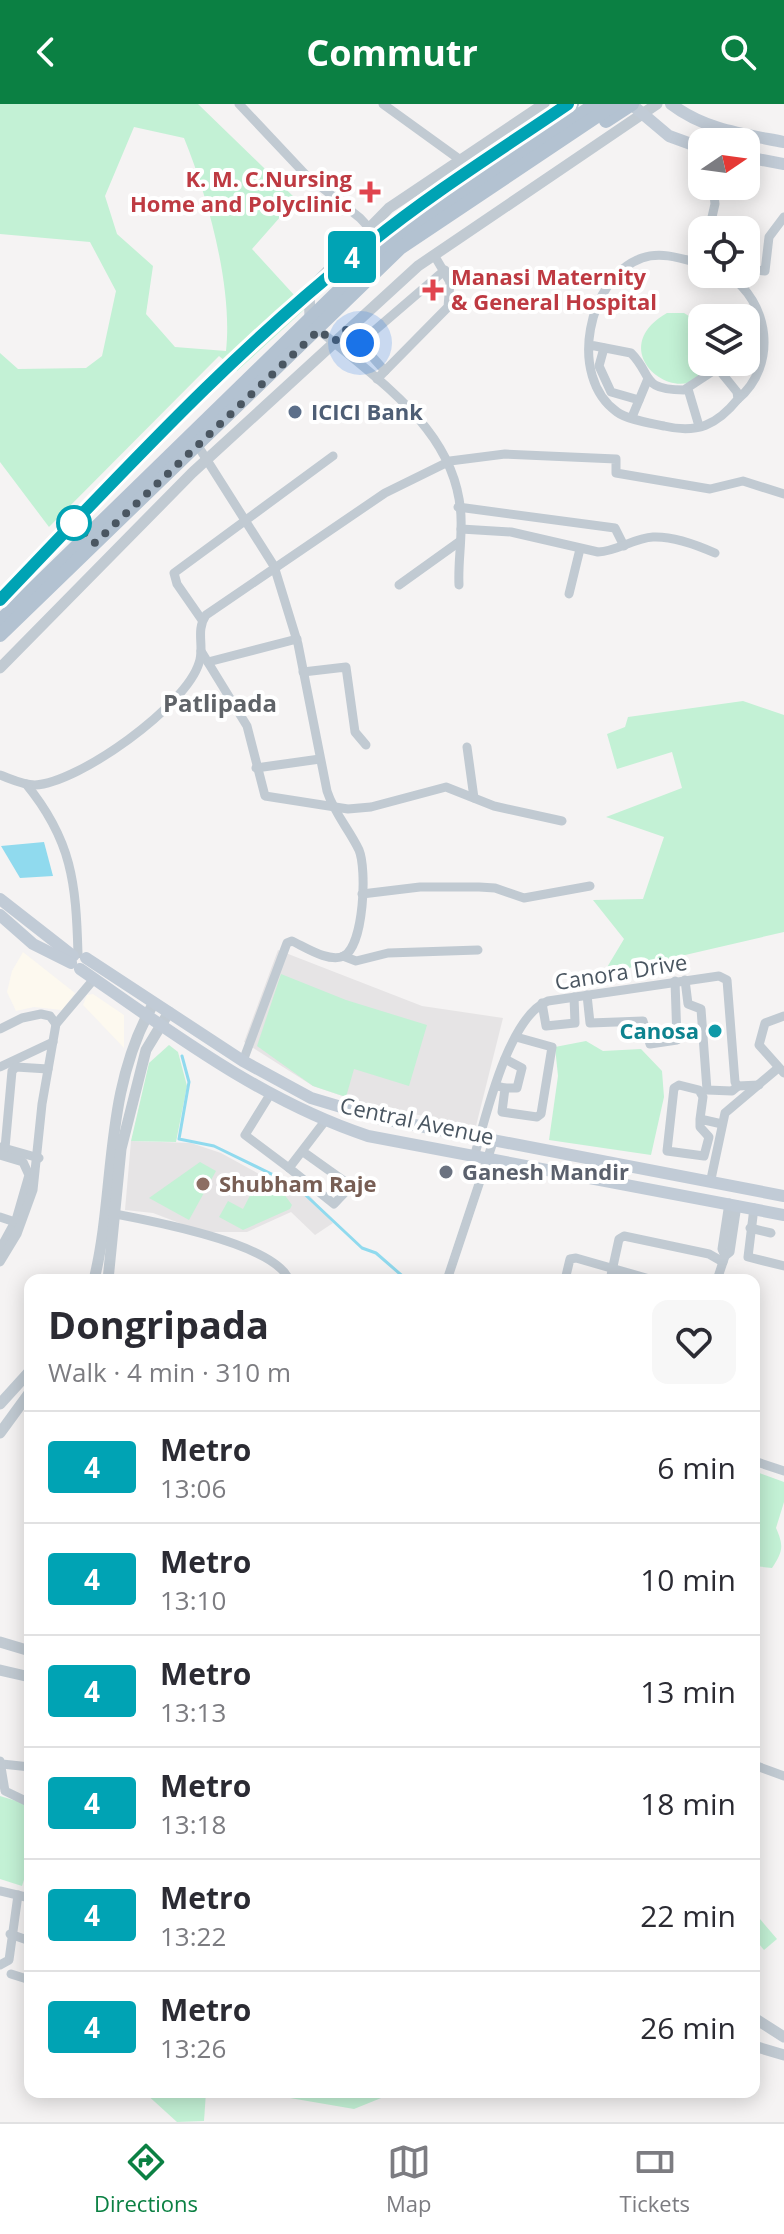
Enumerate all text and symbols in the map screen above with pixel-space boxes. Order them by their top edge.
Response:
text: Commutr [306,28,478,77]
icon: back [24,30,68,74]
icon: search [716,30,760,74]
north arrow [688,128,760,200]
map controls [688,128,760,376]
place label: K. M. C.Nursing Home and Polyclinic [130,163,353,218]
marker: K. M. C.Nursing Home and Polyclinic [359,181,381,203]
button: locate [688,216,760,288]
line badge: 4 [326,231,378,283]
text: 4 [344,238,360,276]
place label: Manasi Maternity & General Hospital [451,261,657,316]
marker: Manasi Maternity & General Hospital [422,279,444,301]
button: layers [688,304,760,376]
your location [340,323,380,363]
place label: ICICI Bank [311,396,423,426]
marker: ICICI Bank [286,403,304,421]
unlabelled marker [57,506,91,540]
district label: Patlipada [163,686,277,719]
street label: Canora Drive [553,946,689,996]
place label: Canosa [619,1015,699,1045]
marker: Canosa [706,1022,724,1040]
street label: Central Avenue [337,1089,497,1151]
place label: Ganesh Mandir [462,1156,629,1186]
marker: Ganesh Mandir [437,1163,455,1181]
place label: Shubham Raje [219,1168,377,1198]
marker: Shubham Raje [194,1175,212,1193]
text: Dongripada [48,1298,269,1350]
button: heart [652,1300,736,1384]
text: Walk · 4 min · 310 m [48,1354,291,1390]
text: Metro [160,1429,251,1470]
text: 6 min [657,1447,736,1488]
text: 4 [84,1448,100,1486]
text: 13:06 [160,1470,226,1506]
text: Metro [160,1541,251,1582]
text: 10 min [640,1559,736,1600]
text: 4 [84,1560,100,1598]
text: 13:10 [160,1582,226,1618]
text: Metro [160,1653,251,1694]
text: 13 min [640,1671,736,1712]
text: 4 [84,1672,100,1710]
text: 13:13 [160,1694,226,1730]
text: Metro [160,1765,251,1806]
text: 18 min [640,1783,736,1824]
text: 4 [84,1784,100,1822]
text: 13:18 [160,1806,226,1842]
text: Metro [160,1877,251,1918]
text: 22 min [640,1895,736,1936]
text: 4 [84,1896,100,1934]
text: 13:22 [160,1918,226,1954]
text: Metro [160,1989,251,2030]
text: 26 min [640,2007,736,2048]
text: 4 [84,2008,100,2046]
text: 13:26 [160,2030,226,2066]
tab: Directions [94,2140,198,2218]
tab: Map [386,2140,432,2218]
tab: Tickets [620,2140,690,2218]

